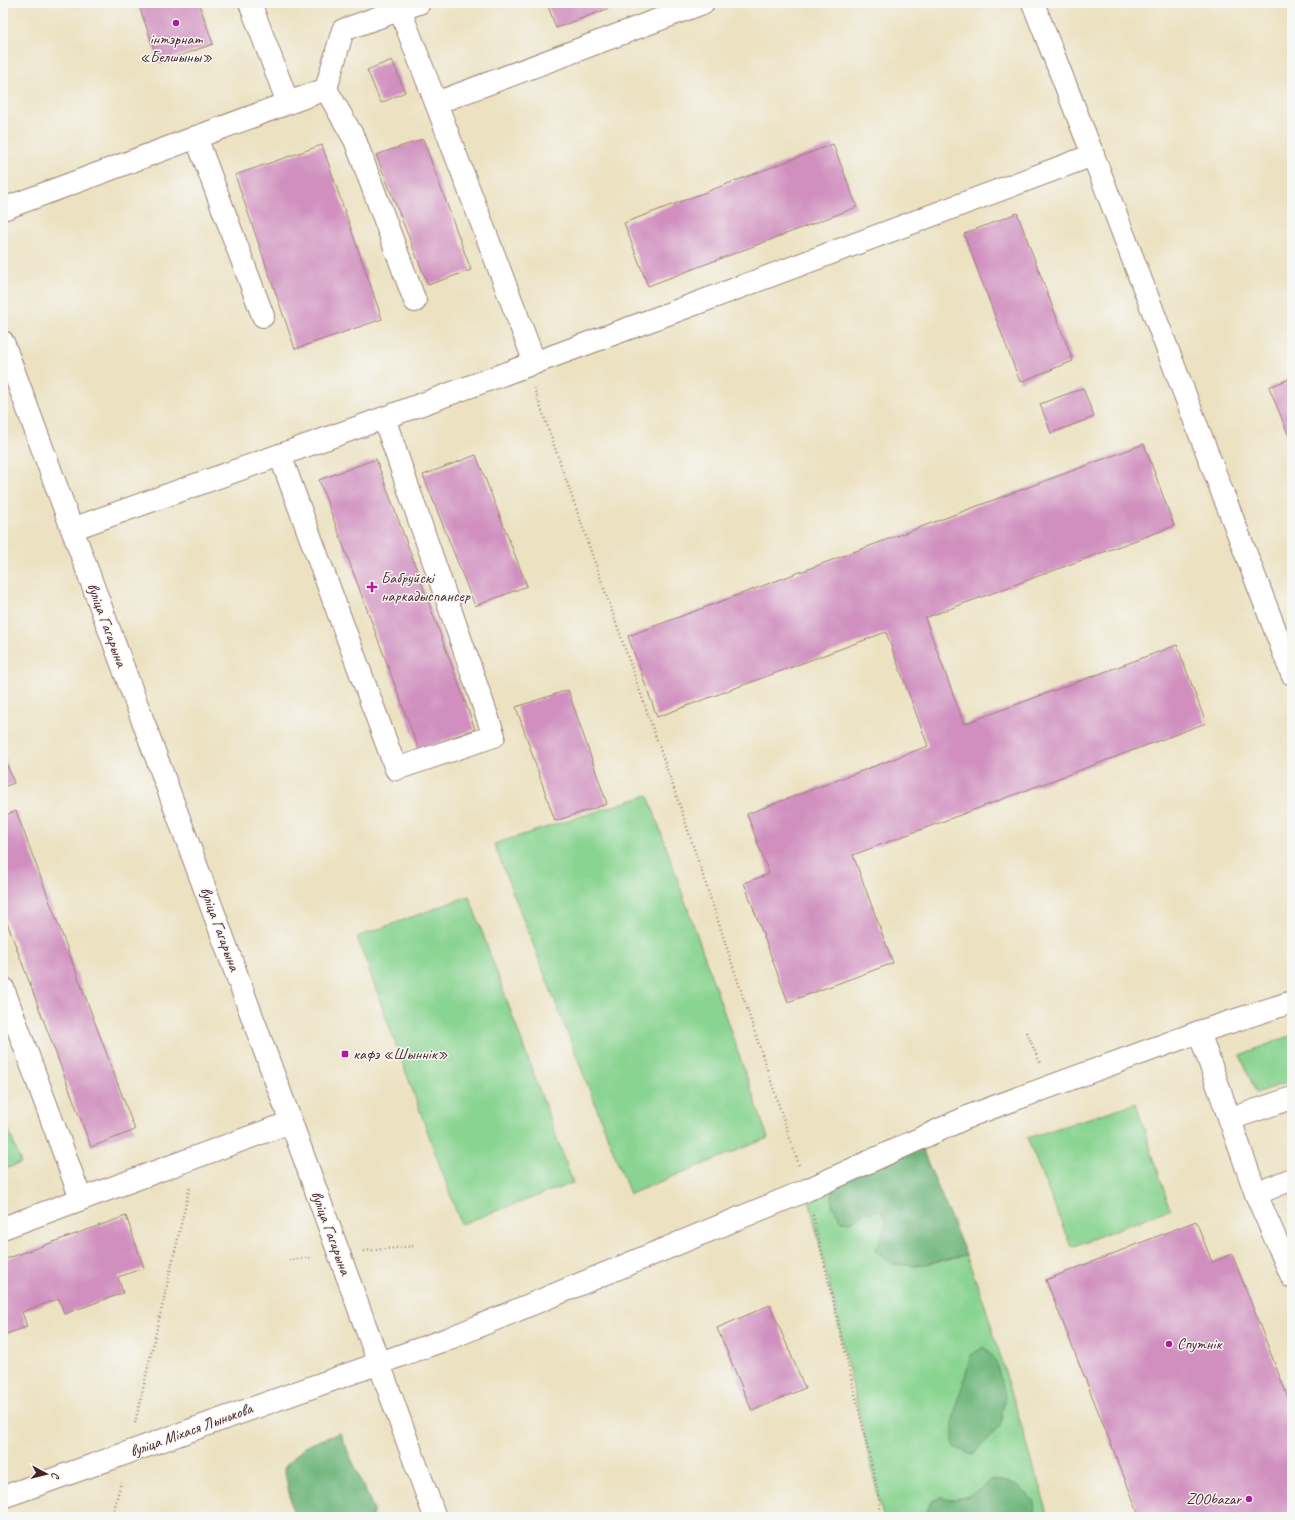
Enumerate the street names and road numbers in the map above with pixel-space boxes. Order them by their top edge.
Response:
street label: вуліца Гагарына [83,580,132,671]
street label: вуліца Гагарына [196,884,245,975]
street label: вуліца Гагарына [307,1188,356,1279]
street label: вуліца Міхася Лынькова [127,1398,256,1461]

